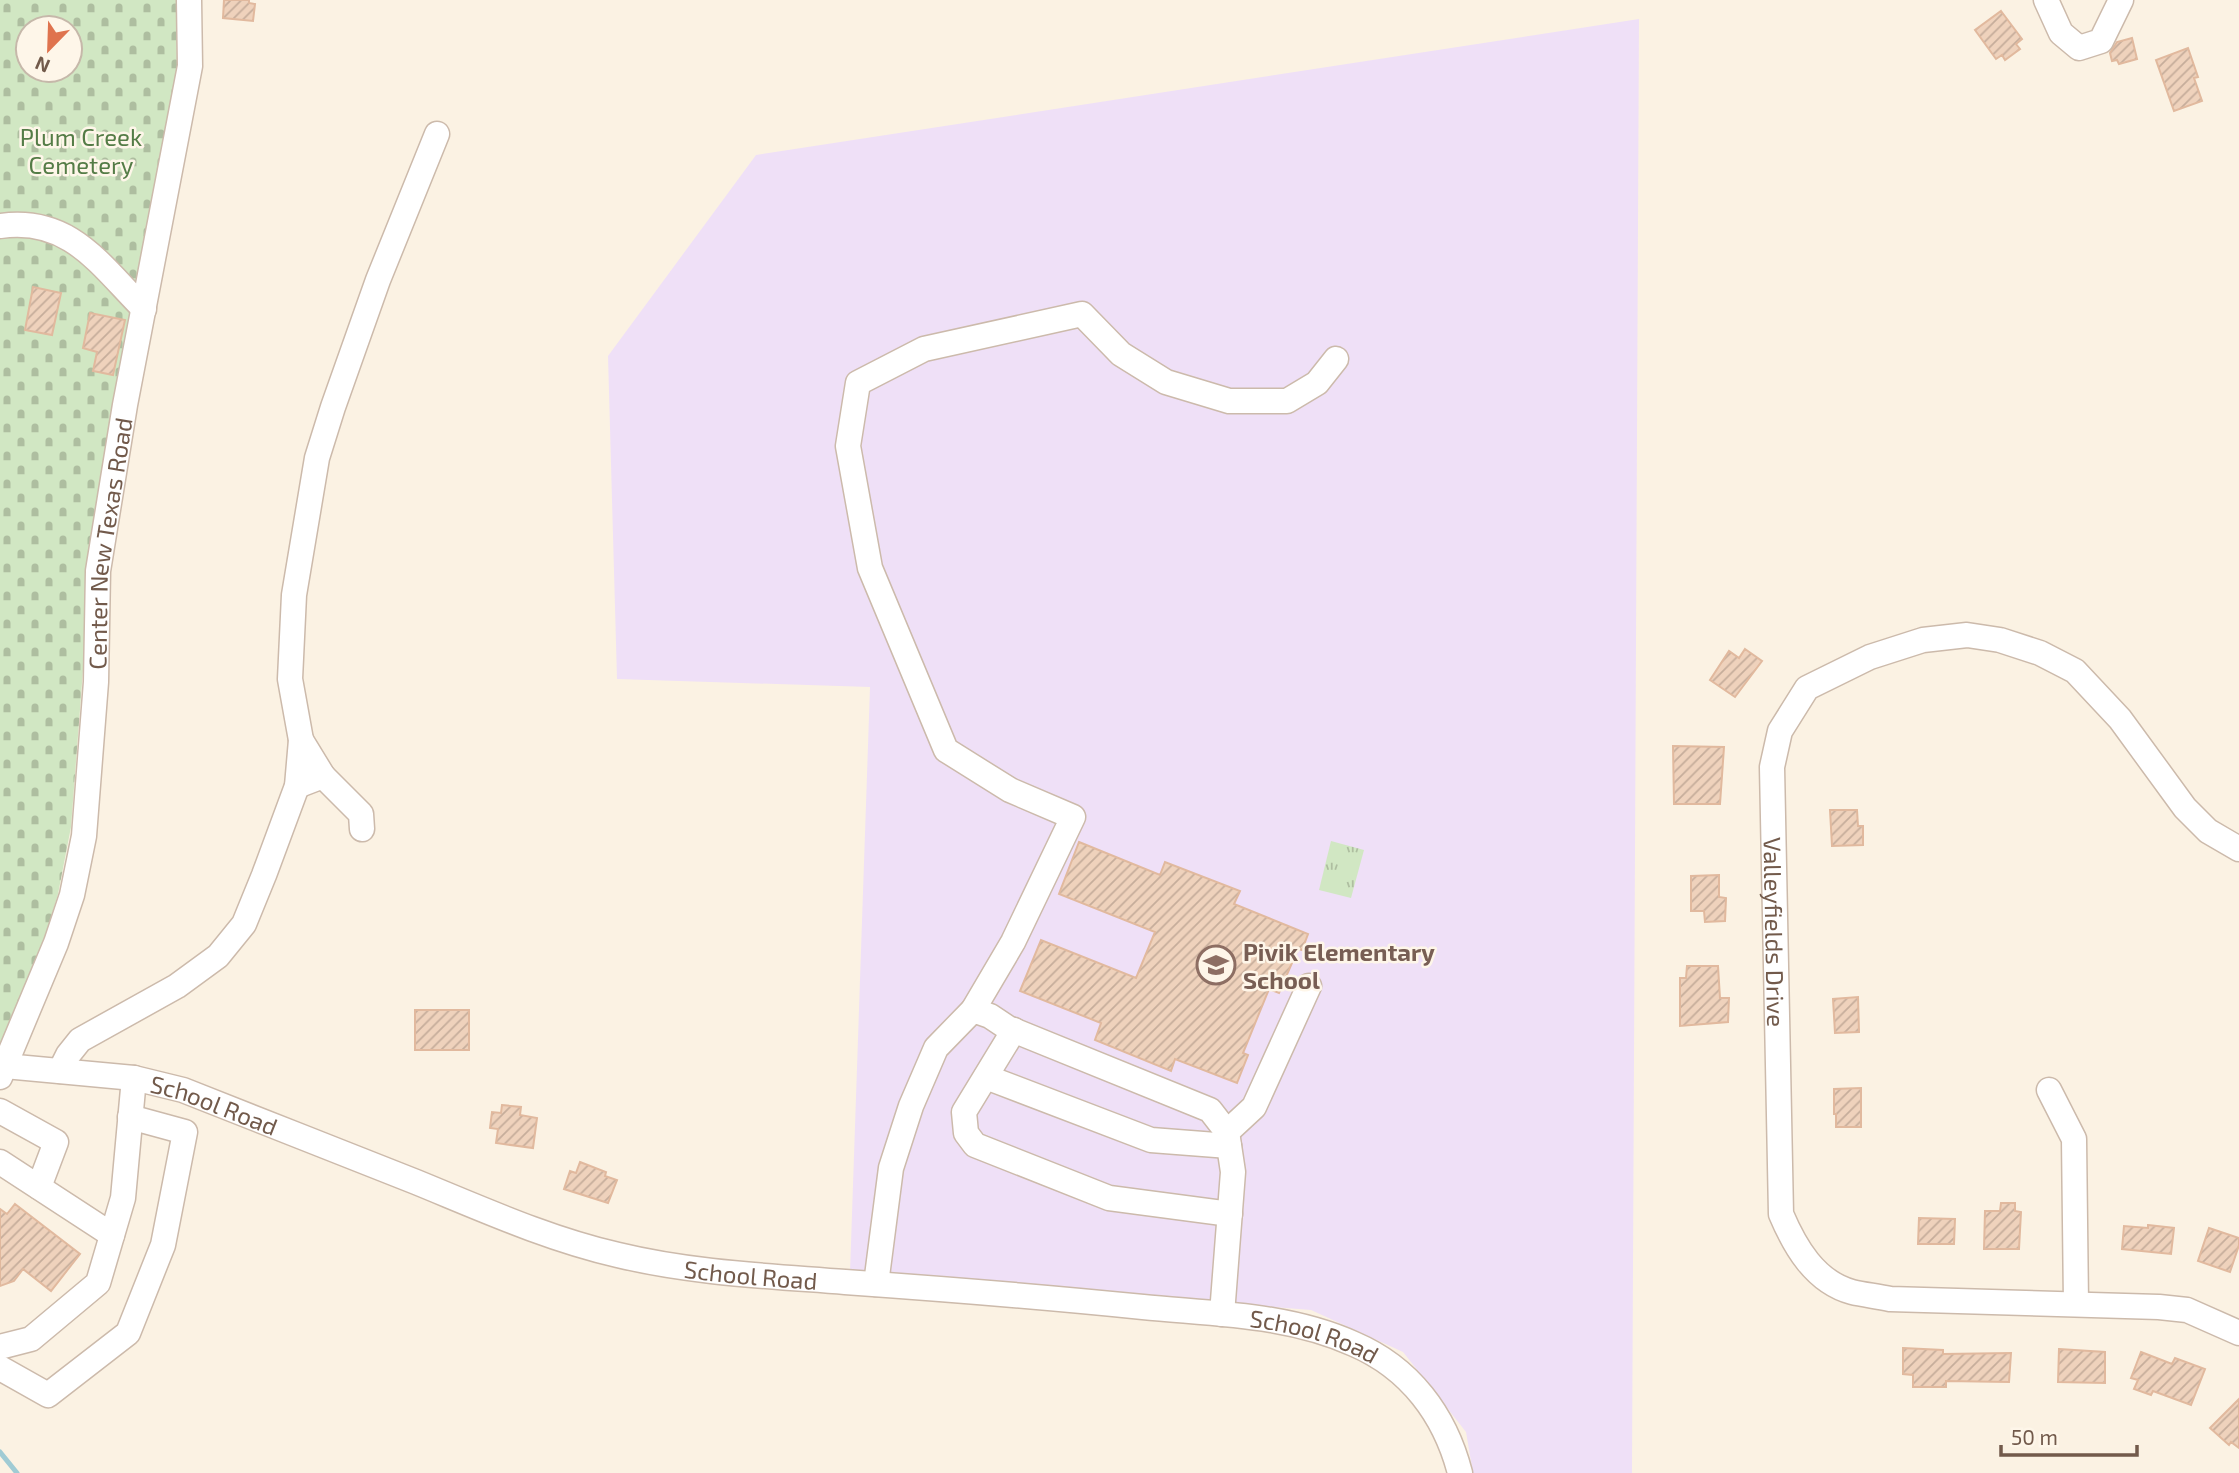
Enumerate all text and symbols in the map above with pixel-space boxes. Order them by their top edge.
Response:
north arrow [14,14,84,84]
text: N [31,52,53,78]
park label: Plum Creek Cemetery [20,122,142,179]
street label: Center New Texas Road [82,415,137,670]
street label: Valleyfields Drive [1759,837,1792,1027]
place label: Pivik Elementary School [1243,937,1435,994]
school or university icon: Pivik Elementary School [1195,944,1237,986]
street label: School Road [148,1068,282,1141]
street label: School Road [682,1253,819,1294]
street label: School Road [1248,1302,1384,1368]
scale bar [2001,1414,2138,1458]
text: 50 m [2011,1424,2058,1449]

